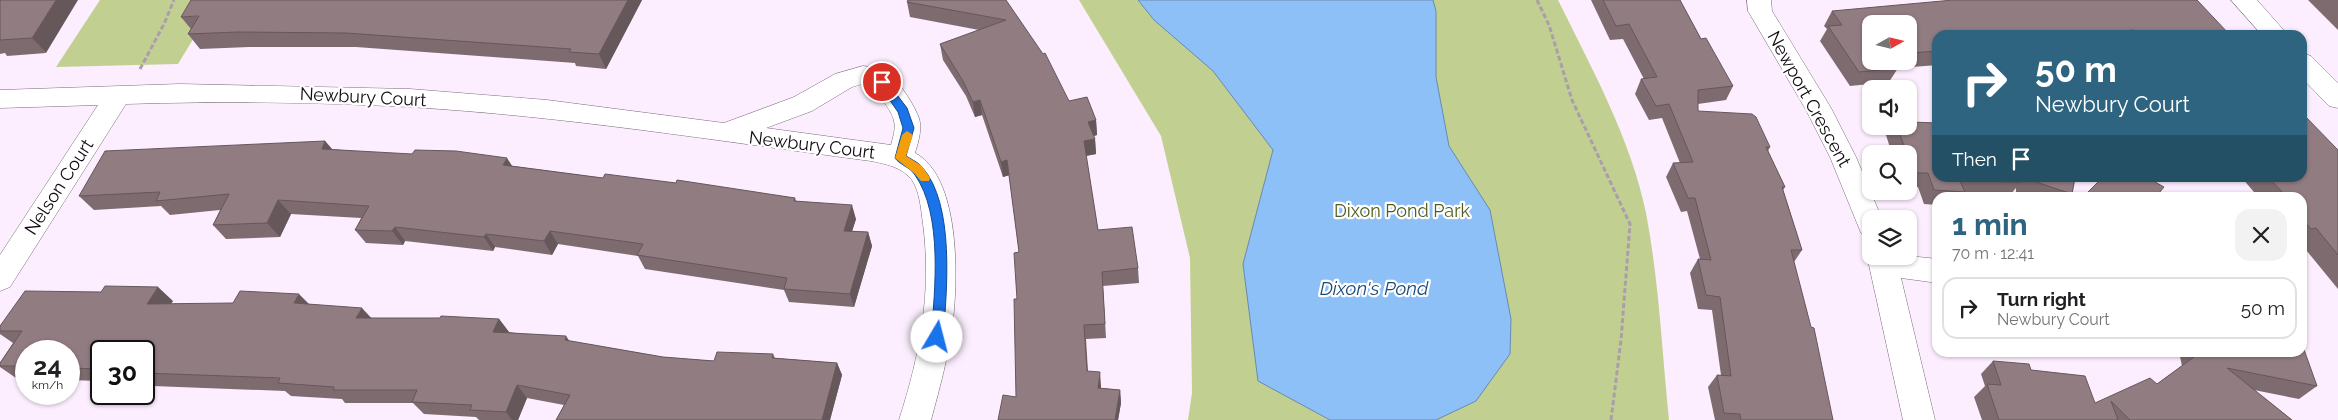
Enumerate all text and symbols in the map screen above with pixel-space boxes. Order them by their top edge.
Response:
north arrow [1862,15,1918,70]
map controls [1862,15,1917,265]
street label: Newport Crescent [1763,27,1855,170]
text: 50 m [2035,49,2117,90]
icon: right [1952,50,2017,115]
pin [861,61,903,103]
icon: arrive [868,68,896,96]
button: sound [1862,80,1917,135]
street label: Newbury Court [299,83,427,110]
text: Newbury Court [2035,91,2190,117]
street label: Newbury Court [748,126,876,163]
street label: Nelson Court [20,135,97,238]
button: search [1862,145,1917,200]
icon: arrive [2007,145,2035,173]
text: Then [1952,148,1997,170]
park label: Dixon Pond Park [1334,200,1470,221]
text: 1 min [1952,207,2028,242]
button: close [2235,209,2287,261]
button: layers [1862,210,1917,265]
text: 70 m · 12:41 [1952,244,2034,263]
water label: Dixon's Pond [1320,277,1429,299]
text: Turn right [1997,288,2086,310]
icon: right [1954,294,1982,322]
text: 50 m [2241,297,2285,319]
position arrow [910,310,962,362]
text: Newbury Court [1997,310,2110,329]
speed limit sign: 30 [90,340,155,405]
text: 24 [33,351,62,381]
text: km/h [32,378,63,392]

